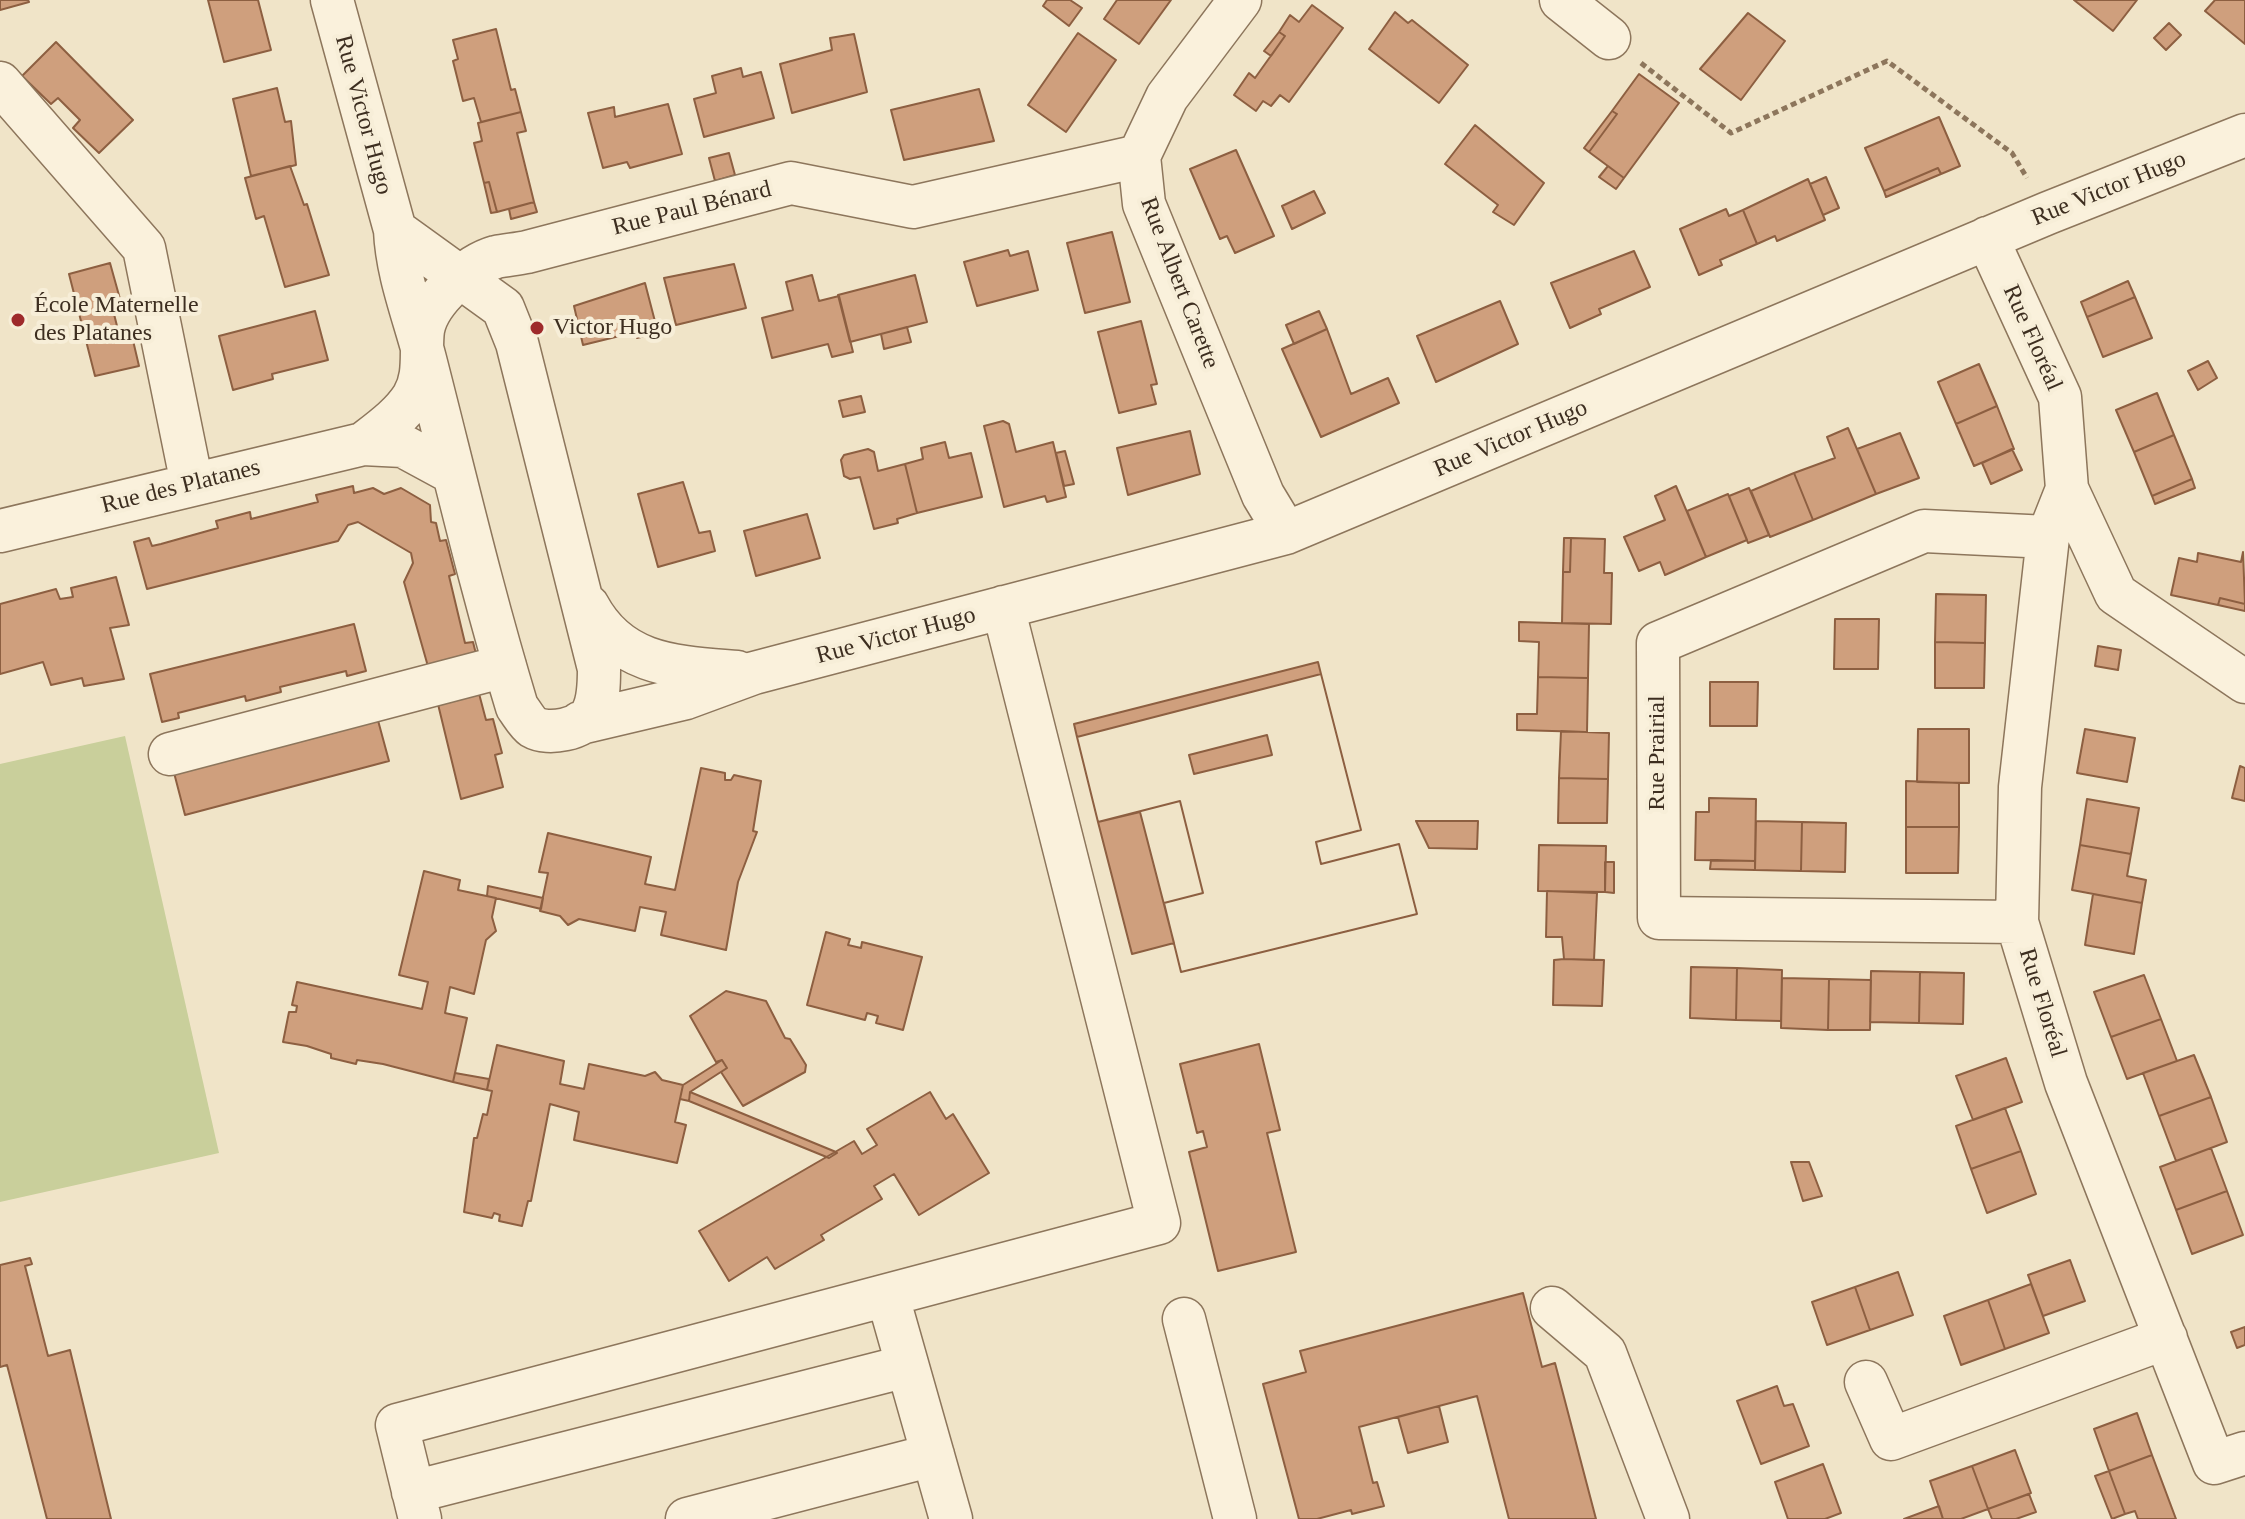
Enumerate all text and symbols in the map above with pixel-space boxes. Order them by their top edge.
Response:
street label: Rue Victor Hugo [328,32,398,198]
street label: Rue Victor Hugo [2028,145,2190,233]
street label: Rue Paul Bénard [610,175,774,243]
street label: Rue Albert Carette [1133,193,1225,373]
street label: Rue Floréal [1996,281,2068,395]
place label: École Maternelle des Platanes [34,292,199,348]
marker: École Maternelle des Platanes [9,311,27,329]
place label: Victor Hugo [553,314,672,342]
marker: Victor Hugo [528,319,546,337]
street label: Rue Victor Hugo [1430,394,1592,484]
street label: Rue des Platanes [99,453,263,521]
street label: Rue Victor Hugo [813,601,979,671]
street label: Rue Prairial [1644,695,1672,811]
street label: Rue Floréal [2012,945,2072,1061]

